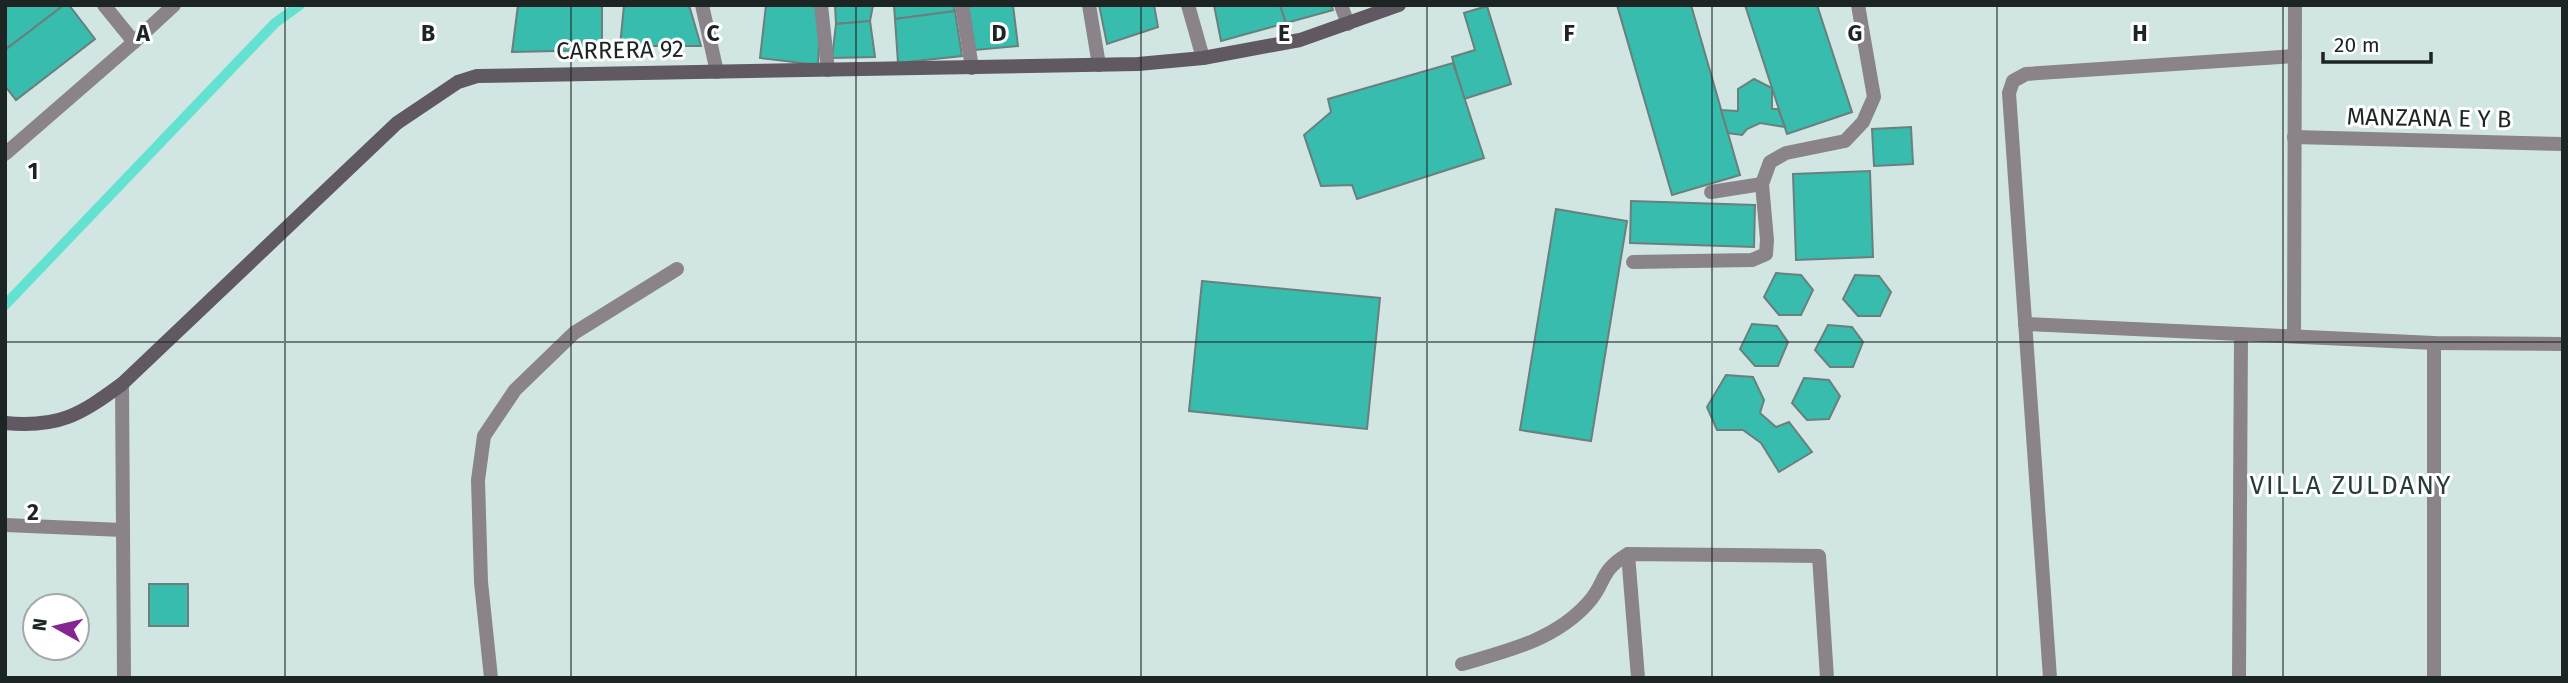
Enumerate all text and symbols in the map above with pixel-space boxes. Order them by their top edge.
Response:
text: A [135,19,150,47]
text: B [421,19,435,47]
text: C [706,19,720,47]
text: D [992,19,1007,47]
text: E [1278,19,1290,47]
text: F [1563,19,1575,47]
text: G [1848,19,1862,47]
text: H [2132,19,2148,47]
scale bar [2323,21,2432,65]
text: 20 m [2334,32,2380,58]
street label: CARRERA 92 [556,35,684,65]
street label: MANZANA E Y B [2346,103,2512,133]
text: 1 [28,157,38,185]
district label: VILLA ZULDANY [2250,470,2452,501]
text: 2 [27,498,39,526]
north arrow [21,592,91,662]
text: N [27,617,52,633]

